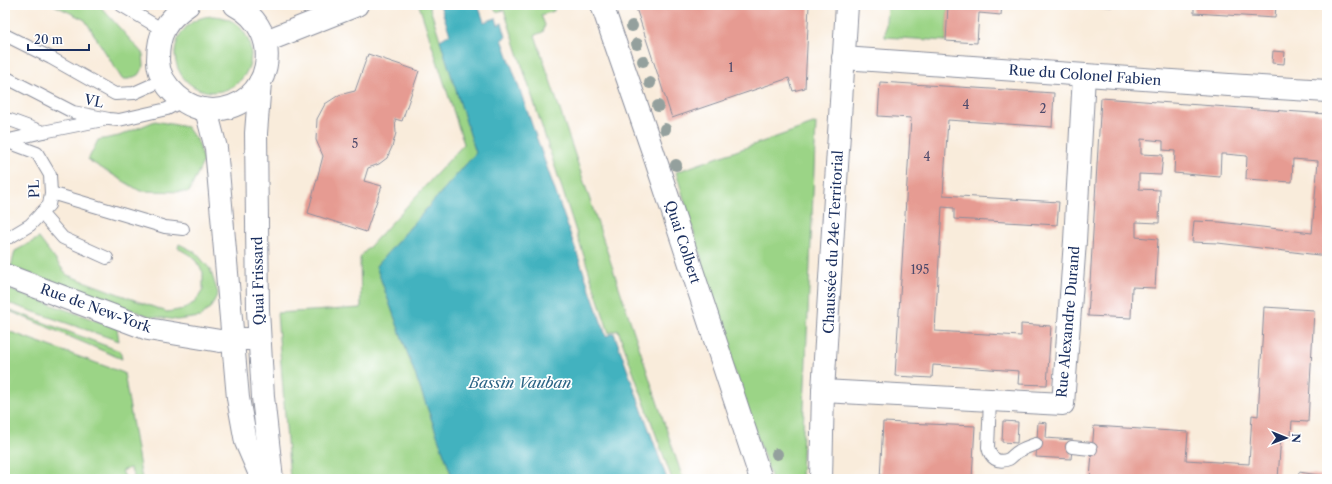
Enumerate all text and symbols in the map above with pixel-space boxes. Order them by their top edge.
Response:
scale bar [28,26,89,52]
text: 20 m [34,32,63,47]
house number: 1 [728,60,734,75]
street label: Rue du Colonel Fabien [1008,61,1162,89]
street label: VL [82,90,105,112]
house number: 4 [963,97,970,112]
house number: 2 [1040,101,1047,116]
house number: 5 [352,136,358,151]
house number: 4 [924,149,931,164]
street label: Chaussée du 24e Territorial [819,150,847,334]
street label: PL [25,180,43,198]
street label: Quai Colbert [661,198,705,286]
street label: Quai Frissard [248,236,268,325]
street label: Rue Alexandre Durand [1052,245,1084,399]
house number: 195 [911,262,929,277]
street label: Rue de New-York [38,280,155,337]
water label: Bassin Vauban [468,373,571,392]
north arrow [1266,418,1306,458]
text: N [1289,433,1303,444]

